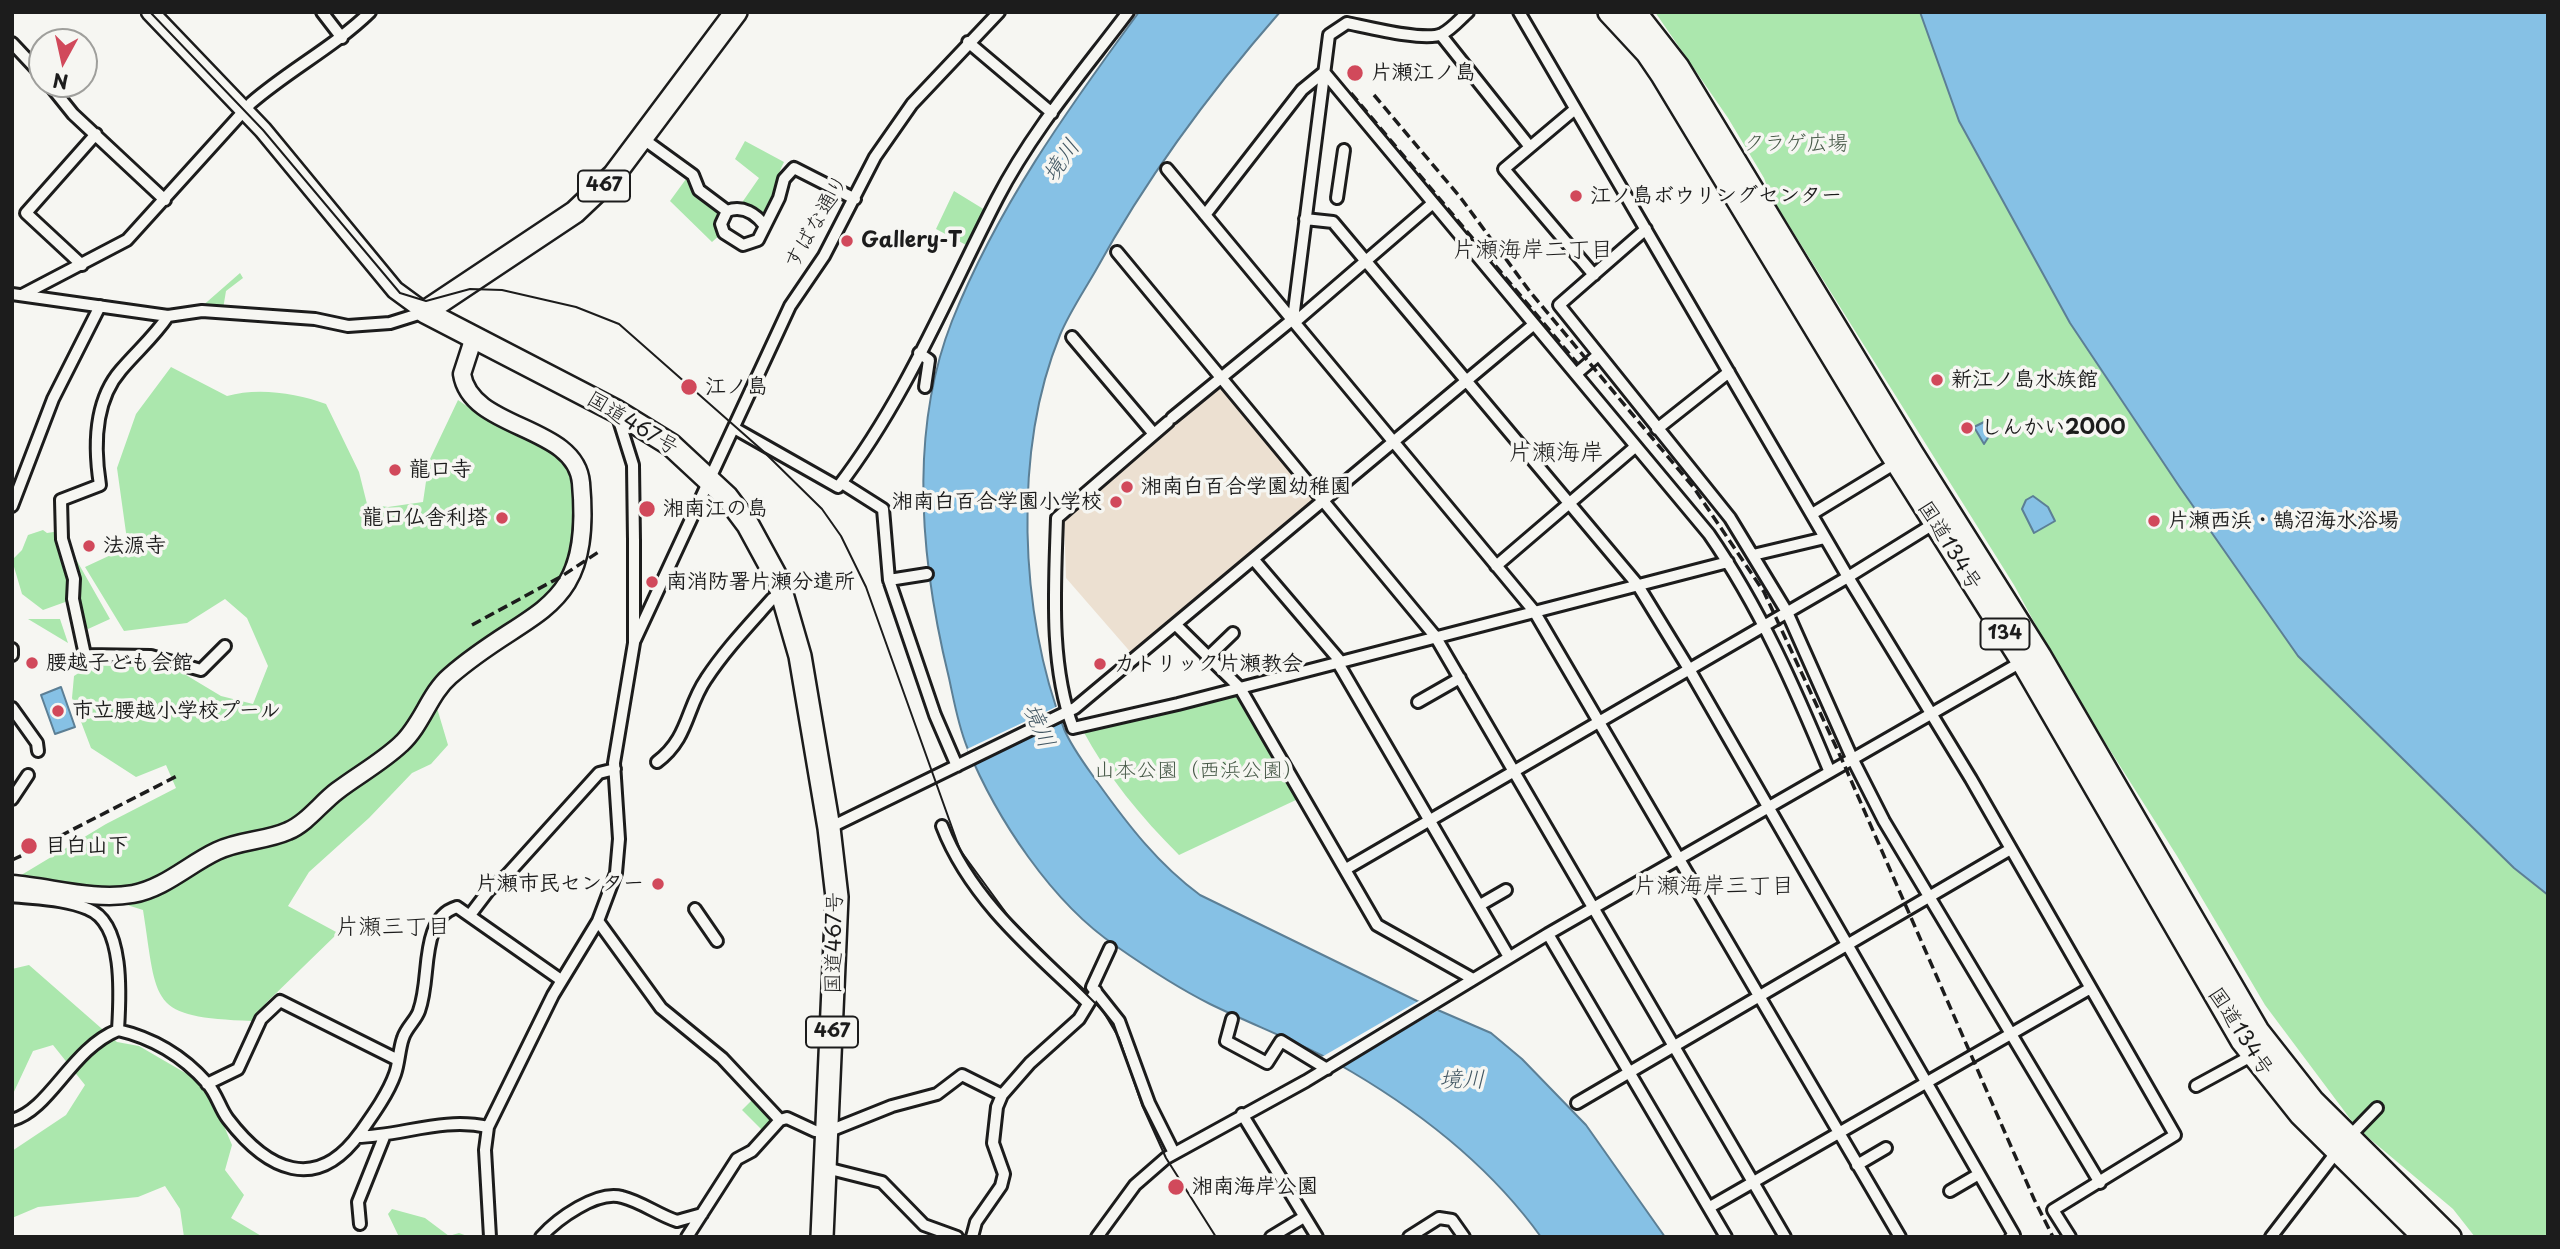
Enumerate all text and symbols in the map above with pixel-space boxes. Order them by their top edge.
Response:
north arrow [28,28,98,98]
place label: 片瀬江ノ島 [1371,60,1476,86]
marker: 片瀬江ノ島 [1345,63,1365,83]
text: N [51,67,70,97]
park label: クラゲ広場 [1744,131,1848,157]
water label: 境川 [1038,134,1086,188]
road number: 467 [578,170,630,202]
street label: すばな通り [780,170,854,274]
place label: 江ノ島ボウリングセンター [1590,183,1842,209]
marker: 江ノ島ボウリングセンター [1568,188,1584,204]
place label: Gallery-T [861,228,962,254]
marker: Gallery-T [839,233,855,249]
district label: 片瀬海岸二丁目 [1453,237,1613,265]
place label: 新江ノ島水族館 [1951,367,2098,393]
marker: 新江ノ島水族館 [1929,372,1945,388]
place label: 江ノ島 [705,374,768,400]
marker: 江ノ島 [679,377,699,397]
street label: 国道467号 [582,387,682,461]
place label: しんかい2000 [1981,415,2126,441]
marker: しんかい2000 [1959,420,1975,436]
district label: 片瀬海岸 [1508,439,1604,467]
place label: 龍口寺 [409,457,472,483]
marker: 龍口寺 [387,462,403,478]
place label: 湘南白百合学園幼稚園 [1141,474,1351,500]
marker: 湘南白百合学園幼稚園 [1119,479,1135,495]
place label: 湘南白百合学園小学校 [892,489,1102,515]
marker: 湘南白百合学園小学校 [1108,494,1124,510]
place label: 湘南江の島 [663,496,768,522]
street label: 国道134号 [1912,497,1986,595]
marker: 湘南江の島 [637,499,657,519]
place label: 龍口仏舎利塔 [362,505,488,531]
place label: 片瀬西浜・鵠沼海水浴場 [2168,508,2399,534]
marker: 龍口仏舎利塔 [494,510,510,526]
marker: 片瀬西浜・鵠沼海水浴場 [2146,513,2162,529]
place label: 法源寺 [103,533,166,559]
marker: 法源寺 [81,538,97,554]
place label: 南消防署片瀬分遣所 [666,569,855,595]
marker: 南消防署片瀬分遣所 [644,574,660,590]
road number: 134 [1980,618,2030,650]
place label: 腰越子ども会館 [46,650,193,676]
place label: カトリック片瀬教会 [1114,651,1303,677]
marker: 腰越子ども会館 [24,655,40,671]
marker: カトリック片瀬教会 [1092,656,1108,672]
place label: 市立腰越小学校プール [72,698,281,724]
water label: 境川 [1016,699,1060,753]
marker: 市立腰越小学校プール [50,703,66,719]
park label: 山本公園（西浜公園） [1094,758,1304,784]
place label: 目白山下 [45,833,129,859]
marker: 目白山下 [19,836,39,856]
place label: 片瀬市民センター [476,871,644,897]
district label: 片瀬海岸三丁目 [1634,873,1794,901]
marker: 片瀬市民センター [650,876,666,892]
street label: 国道467号 [822,892,848,994]
district label: 片瀬三丁目 [336,914,450,942]
street label: 国道134号 [2202,983,2278,1081]
road number: 467 [806,1016,858,1048]
water label: 境川 [1439,1067,1485,1095]
place label: 湘南海岸公園 [1192,1174,1318,1200]
marker: 湘南海岸公園 [1166,1177,1186,1197]

